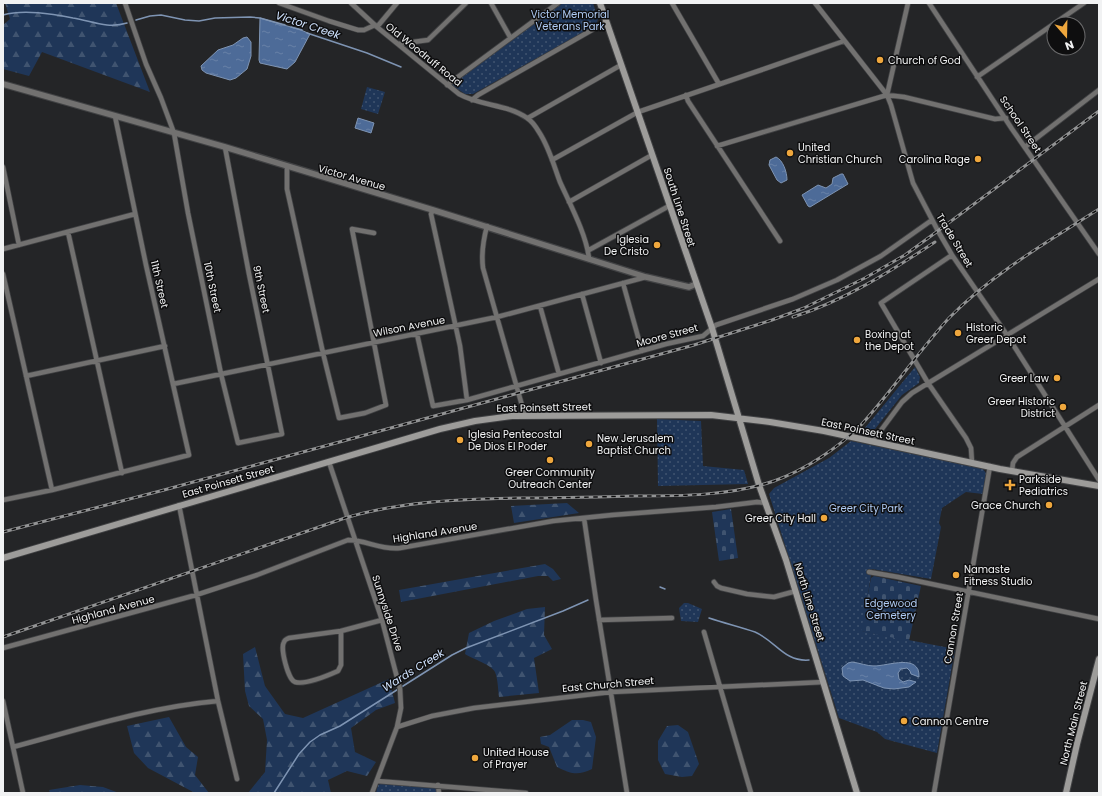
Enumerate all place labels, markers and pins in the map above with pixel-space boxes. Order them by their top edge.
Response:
place label: Church of God [888,53,961,68]
marker: Church of God [875,55,885,65]
place label: United Christian Church [798,140,882,167]
marker: United Christian Church [785,148,795,158]
place label: Carolina Rage [899,152,970,167]
marker: Carolina Rage [973,154,983,164]
place label: Iglesia De Cristo [604,232,649,259]
marker: Iglesia De Cristo [652,240,662,250]
place label: Historic Greer Depot [966,320,1027,347]
place label: Boxing at the Depot [865,327,914,354]
marker: Historic Greer Depot [953,328,963,338]
marker: Boxing at the Depot [852,335,862,345]
place label: Greer Law [999,371,1050,386]
marker: Greer Law [1052,373,1062,383]
place label: Greer Historic District [988,394,1055,421]
marker: Greer Historic District [1058,402,1068,412]
place label: Iglesia Pentecostal De Dios El Poder [468,427,562,454]
place label: New Jerusalem Baptist Church [597,431,674,458]
marker: Iglesia Pentecostal De Dios El Poder [455,435,465,445]
marker: New Jerusalem Baptist Church [584,439,594,449]
marker: Greer Community Outreach Center [545,455,555,465]
place label: Greer Community Outreach Center [505,465,595,492]
place label: Parkside Pediatrics [1019,472,1068,499]
marker: Parkside Pediatrics [1004,479,1016,491]
place label: Grace Church [971,498,1041,513]
marker: Grace Church [1044,500,1054,510]
place label: Greer City Hall [745,511,816,526]
marker: Greer City Hall [819,513,829,523]
place label: Namaste Fitness Studio [964,562,1032,589]
marker: Namaste Fitness Studio [951,570,961,580]
place label: Cannon Centre [912,714,989,729]
marker: Cannon Centre [899,716,909,726]
place label: United House of Prayer [483,745,549,772]
marker: United House of Prayer [470,753,480,763]

